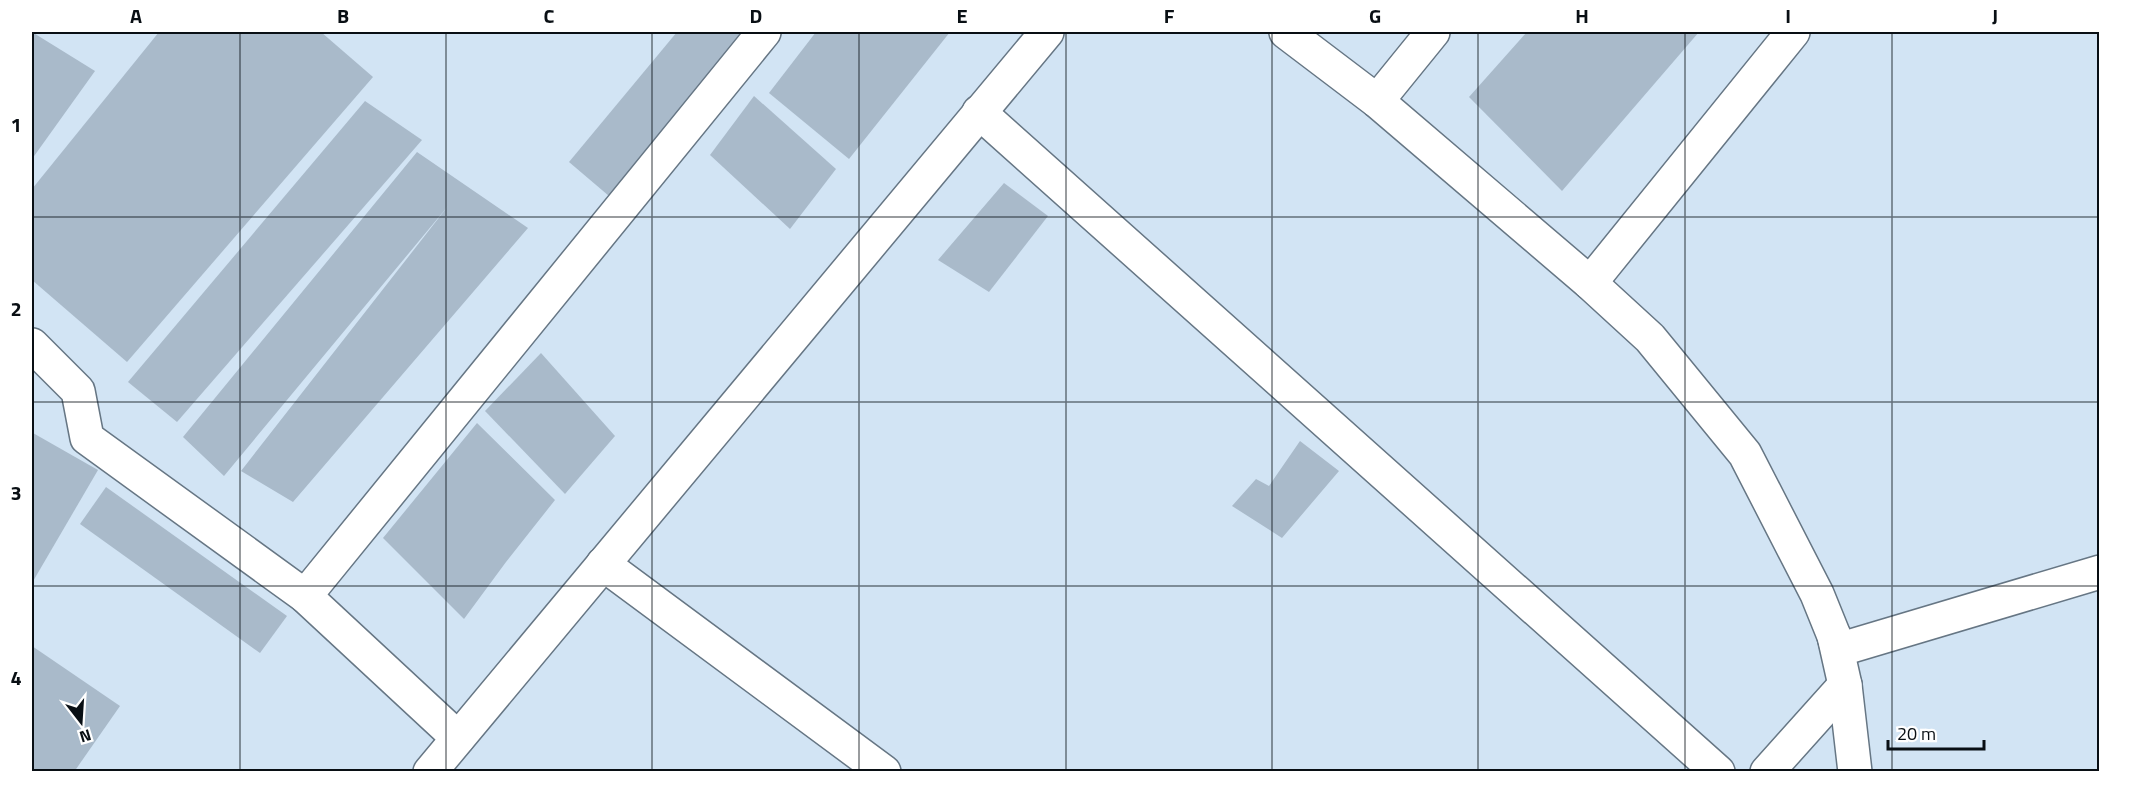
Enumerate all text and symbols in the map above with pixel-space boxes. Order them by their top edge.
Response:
text: A [130,0,142,31]
text: B [337,0,349,31]
text: C [544,0,555,31]
text: D [750,0,762,31]
text: E [956,0,968,31]
text: F [1164,0,1175,31]
text: G [1369,0,1381,31]
text: H [1575,0,1589,31]
text: I [1785,0,1791,31]
text: J [1992,0,1998,31]
text: 1 [10,109,22,140]
text: 2 [10,293,22,324]
text: 3 [10,477,22,508]
text: 4 [10,662,22,693]
north arrow [51,692,111,752]
scale bar [1888,713,1984,751]
text: 20 m [1897,720,1936,747]
text: N [77,723,94,749]

